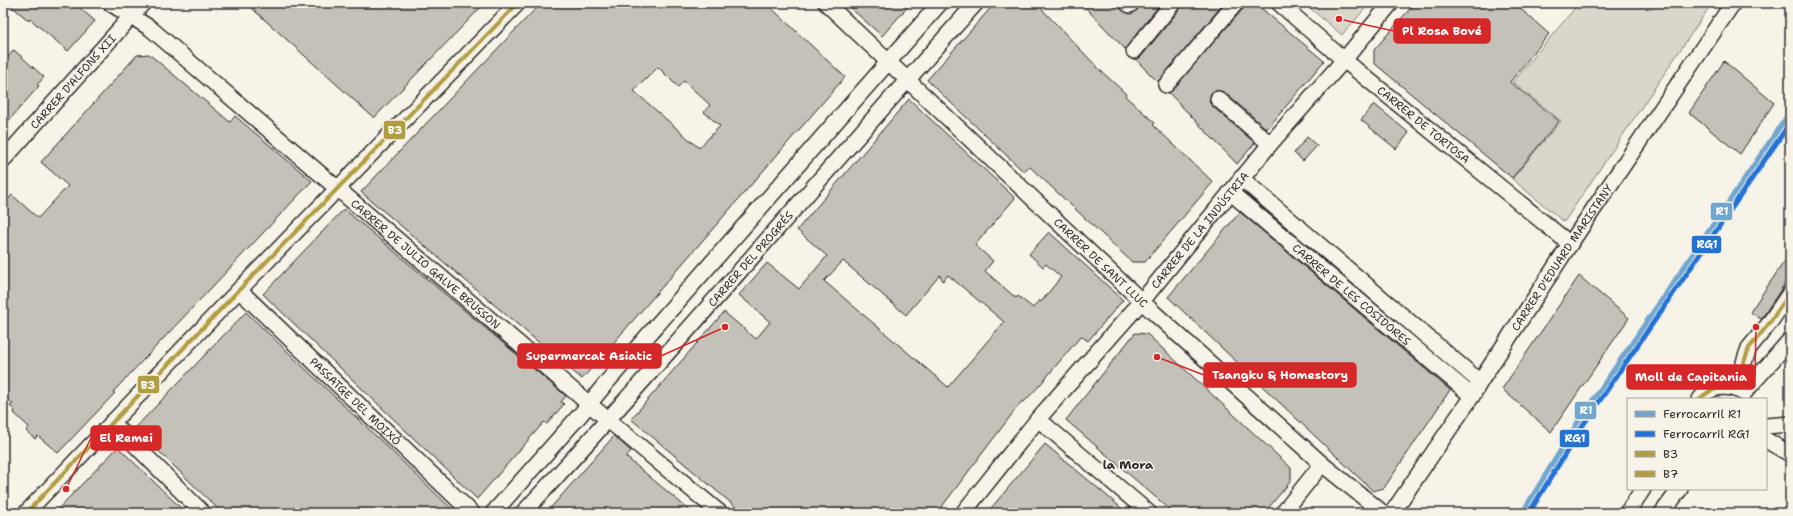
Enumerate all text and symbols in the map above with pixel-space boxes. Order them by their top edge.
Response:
callout: Pl Rosa Bové [1394,19,1490,43]
text: Pl Rosa Bové [1402,23,1482,39]
street label: CARRER D'ALFONS XII [27,31,119,132]
street label: CARRER DE TORTOSA [1374,83,1473,167]
line badge: B3 [383,120,406,140]
text: B3 [388,123,402,138]
street label: CARRER DE LA INDÚSTRIA [1148,169,1252,292]
street label: CARRER D'EDUARD MARISTANY [1508,181,1616,334]
street label: CARRER DE JULIO GALVE BRUSSON [348,196,504,332]
line badge: R1 [1710,202,1733,221]
text: R1 [1716,204,1728,219]
street label: CARRER DEL PROGRÉS [705,208,796,310]
street label: CARRER DE SANT LLUC [1051,215,1151,311]
line badge: RG1 [1691,235,1722,254]
text: RG1 [1696,237,1718,252]
street label: CARRER DE LES COSIDORES [1289,240,1414,349]
callout: Supermercat Asiatic [518,344,661,368]
text: Supermercat Asiatic [526,348,652,364]
street label: PASSATGE DEL MOIXÓ [307,354,405,448]
callout: Tsangku & Homestory [1204,363,1356,387]
callout: Moll de Capitania [1627,365,1755,389]
text: Tsangku & Homestory [1212,367,1348,383]
text: Moll de Capitania [1635,369,1748,385]
line badge: B3 [137,375,160,394]
text: B3 [141,378,155,393]
legend [1627,398,1767,490]
line badge: R1 [1574,401,1597,420]
text: R1 [1580,403,1592,418]
text: Ferrocarril R1 [1663,406,1741,422]
callout: El Remei [91,426,161,450]
text: Ferrocarril RG1 [1663,426,1750,442]
line badge: RG1 [1559,429,1590,448]
text: El Remei [99,430,153,446]
text: RG1 [1564,431,1586,446]
text: B3 [1663,446,1678,462]
district label: la Mora [1103,457,1154,473]
text: B7 [1663,466,1678,482]

